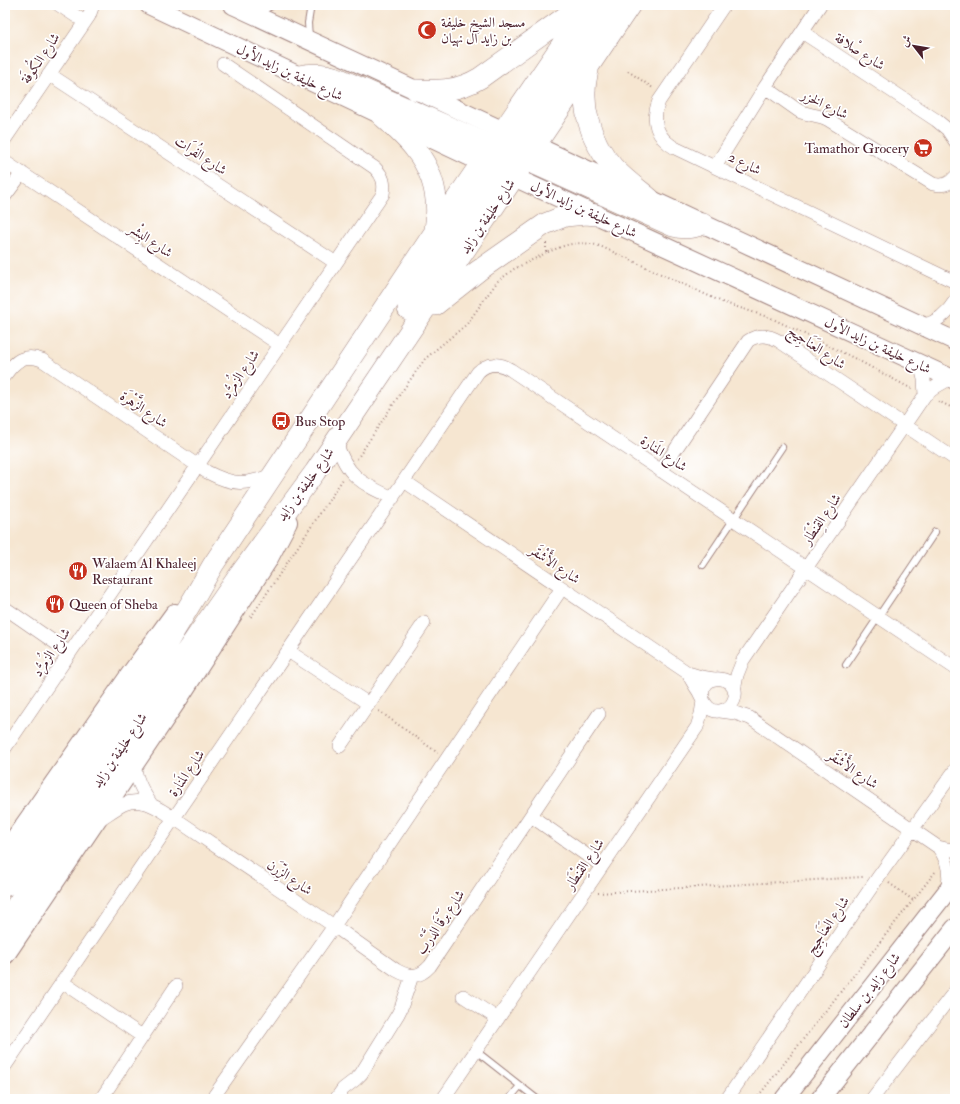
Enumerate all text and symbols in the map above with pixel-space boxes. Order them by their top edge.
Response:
place label: مسجد الشيخ خليفة بن زايد آل نهيان [441,14,525,48]
mosque icon: مسجد الشيخ خليفة بن زايد آل نهيان [416,19,438,41]
north arrow [894,26,934,66]
street label: شارع الكُوفَة [14,27,66,89]
street label: شارع صْلافة [830,27,889,76]
text: ش [897,33,914,49]
street label: شارع خليفة بن زايد الأول [233,39,347,107]
street label: شارع الخزر [796,85,851,126]
street label: شارع الفُرَات [170,129,232,181]
supermarket icon: Tamathor Grocery [912,137,934,159]
place label: Tamathor Grocery [804,140,910,158]
street label: شارع 2 [724,148,764,181]
street label: شارع خليفة بن زايد [456,176,521,259]
street label: شارع خليفة بن زايد الأول [527,176,641,244]
street label: شارع البِشْر [122,217,177,264]
street label: شارع خليفة بن زايد الأول [821,312,935,380]
street label: شارع العَنَاجِيج [782,320,850,376]
street label: شارع الزُمرُّد [215,344,265,404]
street label: شارع الزَّهْرَة [115,384,173,434]
bus stop icon: Bus Stop [270,410,292,432]
place label: Bus Stop [295,413,345,431]
street label: شارع المَنارة [635,430,691,478]
street label: شارع خليفة بن زايد [273,444,340,526]
street label: شارع القِنْطَار [795,489,847,551]
street label: شارع الأَشْقَر [523,537,585,590]
place label: Walaem Al Khaleej Restaurant [91,555,197,588]
restaurant icon: Walaem Al Khaleej Restaurant [67,560,89,582]
restaurant icon: Queen of Sheba [44,593,66,615]
place label: Queen of Sheba [69,596,158,613]
street label: شارع الزُمرُّد [26,622,76,682]
street label: شارع خليفة بن زايد [88,710,153,793]
street label: شارع الأَشْقَر [821,742,883,795]
street label: شارع المَنارة [163,746,211,802]
street label: شارع القِنْطَار [558,834,610,896]
street label: شارع الزِّرَن [262,854,317,901]
street label: شارع بَرْقَا الدَّرْب [409,884,471,960]
street label: شارع العَنَاجِيج [800,892,856,960]
street label: شارع زايد بن سلطان [835,949,906,1033]

